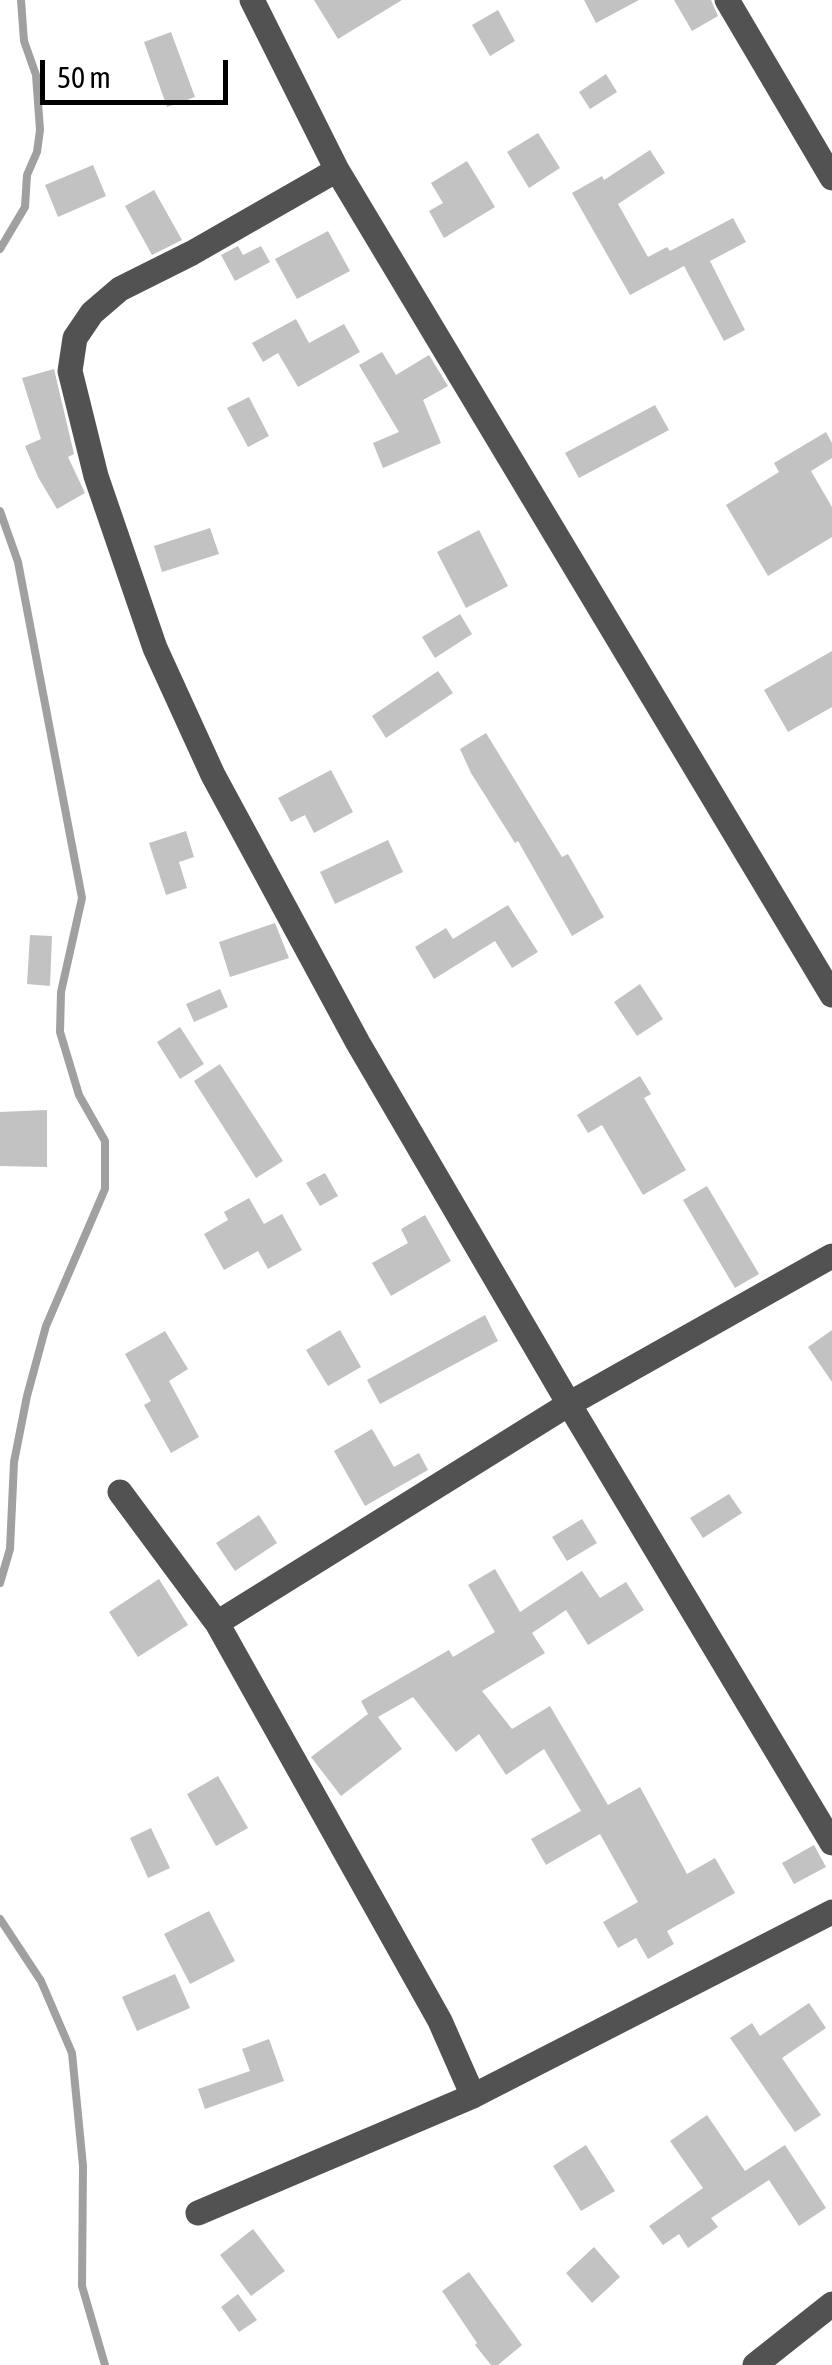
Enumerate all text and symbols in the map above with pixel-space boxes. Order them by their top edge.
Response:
scale bar [45,40,232,102]
text: 50 m [57,60,111,94]

